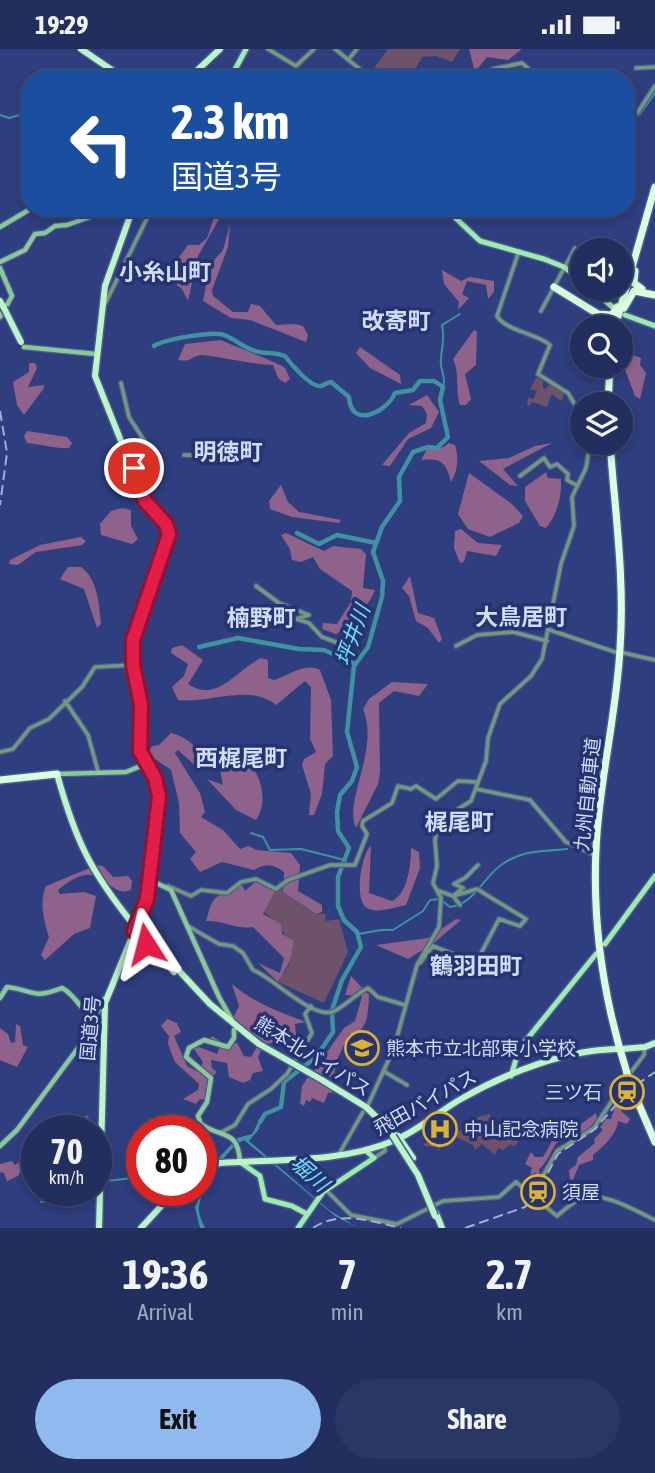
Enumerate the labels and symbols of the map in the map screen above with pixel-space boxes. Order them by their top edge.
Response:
district label: 小糸山町 [119,259,211,285]
district label: 改寄町 [362,308,431,334]
pin [104,438,164,498]
district label: 明徳町 [194,439,263,465]
water label: 坪井川 [330,599,375,669]
district label: 大鳥居町 [475,604,567,630]
district label: 楠野町 [227,605,296,631]
street label: 九州自動車道 [570,736,604,852]
district label: 西梶尾町 [195,745,287,771]
district label: 梶尾町 [425,809,494,835]
position arrow [109,907,183,981]
district label: 鶴羽田町 [430,953,522,979]
street label: 国道3号 [76,994,104,1062]
street label: 熊本北バイパス [251,1012,375,1100]
school or university icon: 熊本市立北部東小学校 [343,1029,381,1067]
place label: 熊本市立北部東小学校 [386,1037,576,1059]
street label: 飛田バイパス [370,1065,480,1139]
station icon: 三ツ石 [608,1073,646,1111]
place label: 三ツ石 [545,1081,602,1103]
hospital icon: 中山記念病院 [421,1110,459,1148]
speed limit sign: 80 [126,1115,217,1206]
place label: 中山記念病院 [464,1118,578,1140]
water label: 堀川 [286,1150,335,1197]
station icon: 須屋 [519,1173,557,1211]
place label: 須屋 [562,1181,600,1203]

